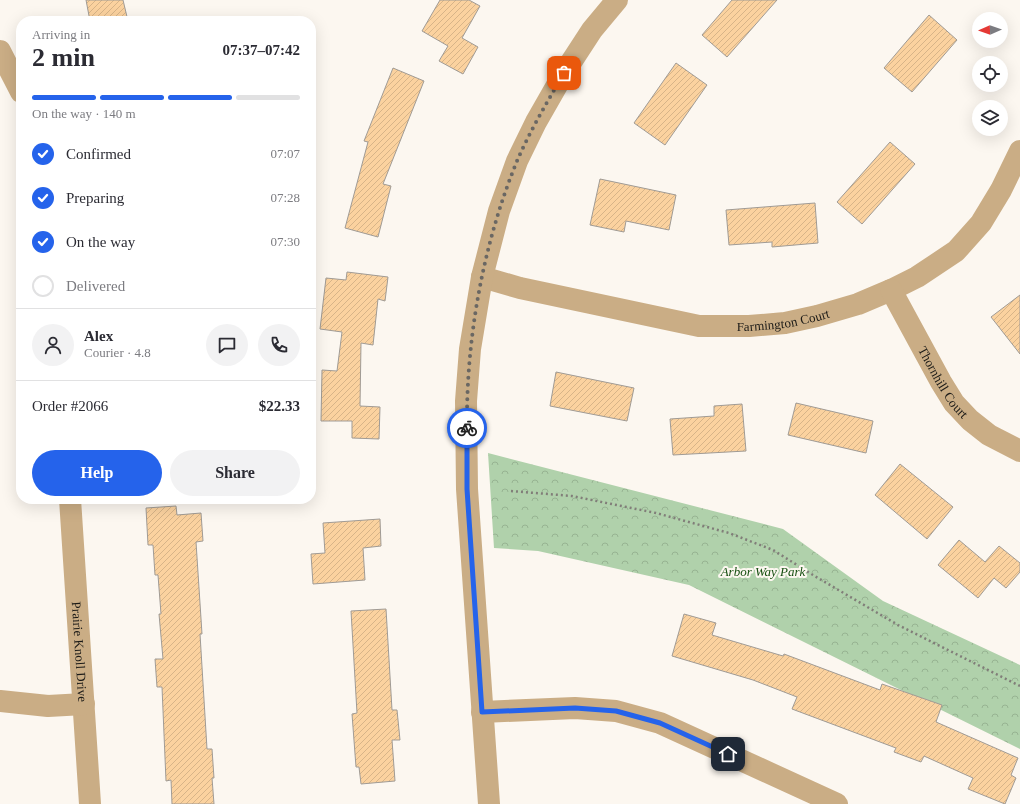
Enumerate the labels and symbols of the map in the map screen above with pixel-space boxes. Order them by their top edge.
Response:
north arrow [972,12,1008,48]
pin [547,56,581,90]
street label: Farmington Court [737,306,831,334]
street label: Thornhill Court [915,344,971,422]
courier [447,408,487,448]
park label: Arbor Way Park [720,564,806,579]
street label: Prairie Knoll Drive [69,601,90,703]
pin [711,737,745,771]

